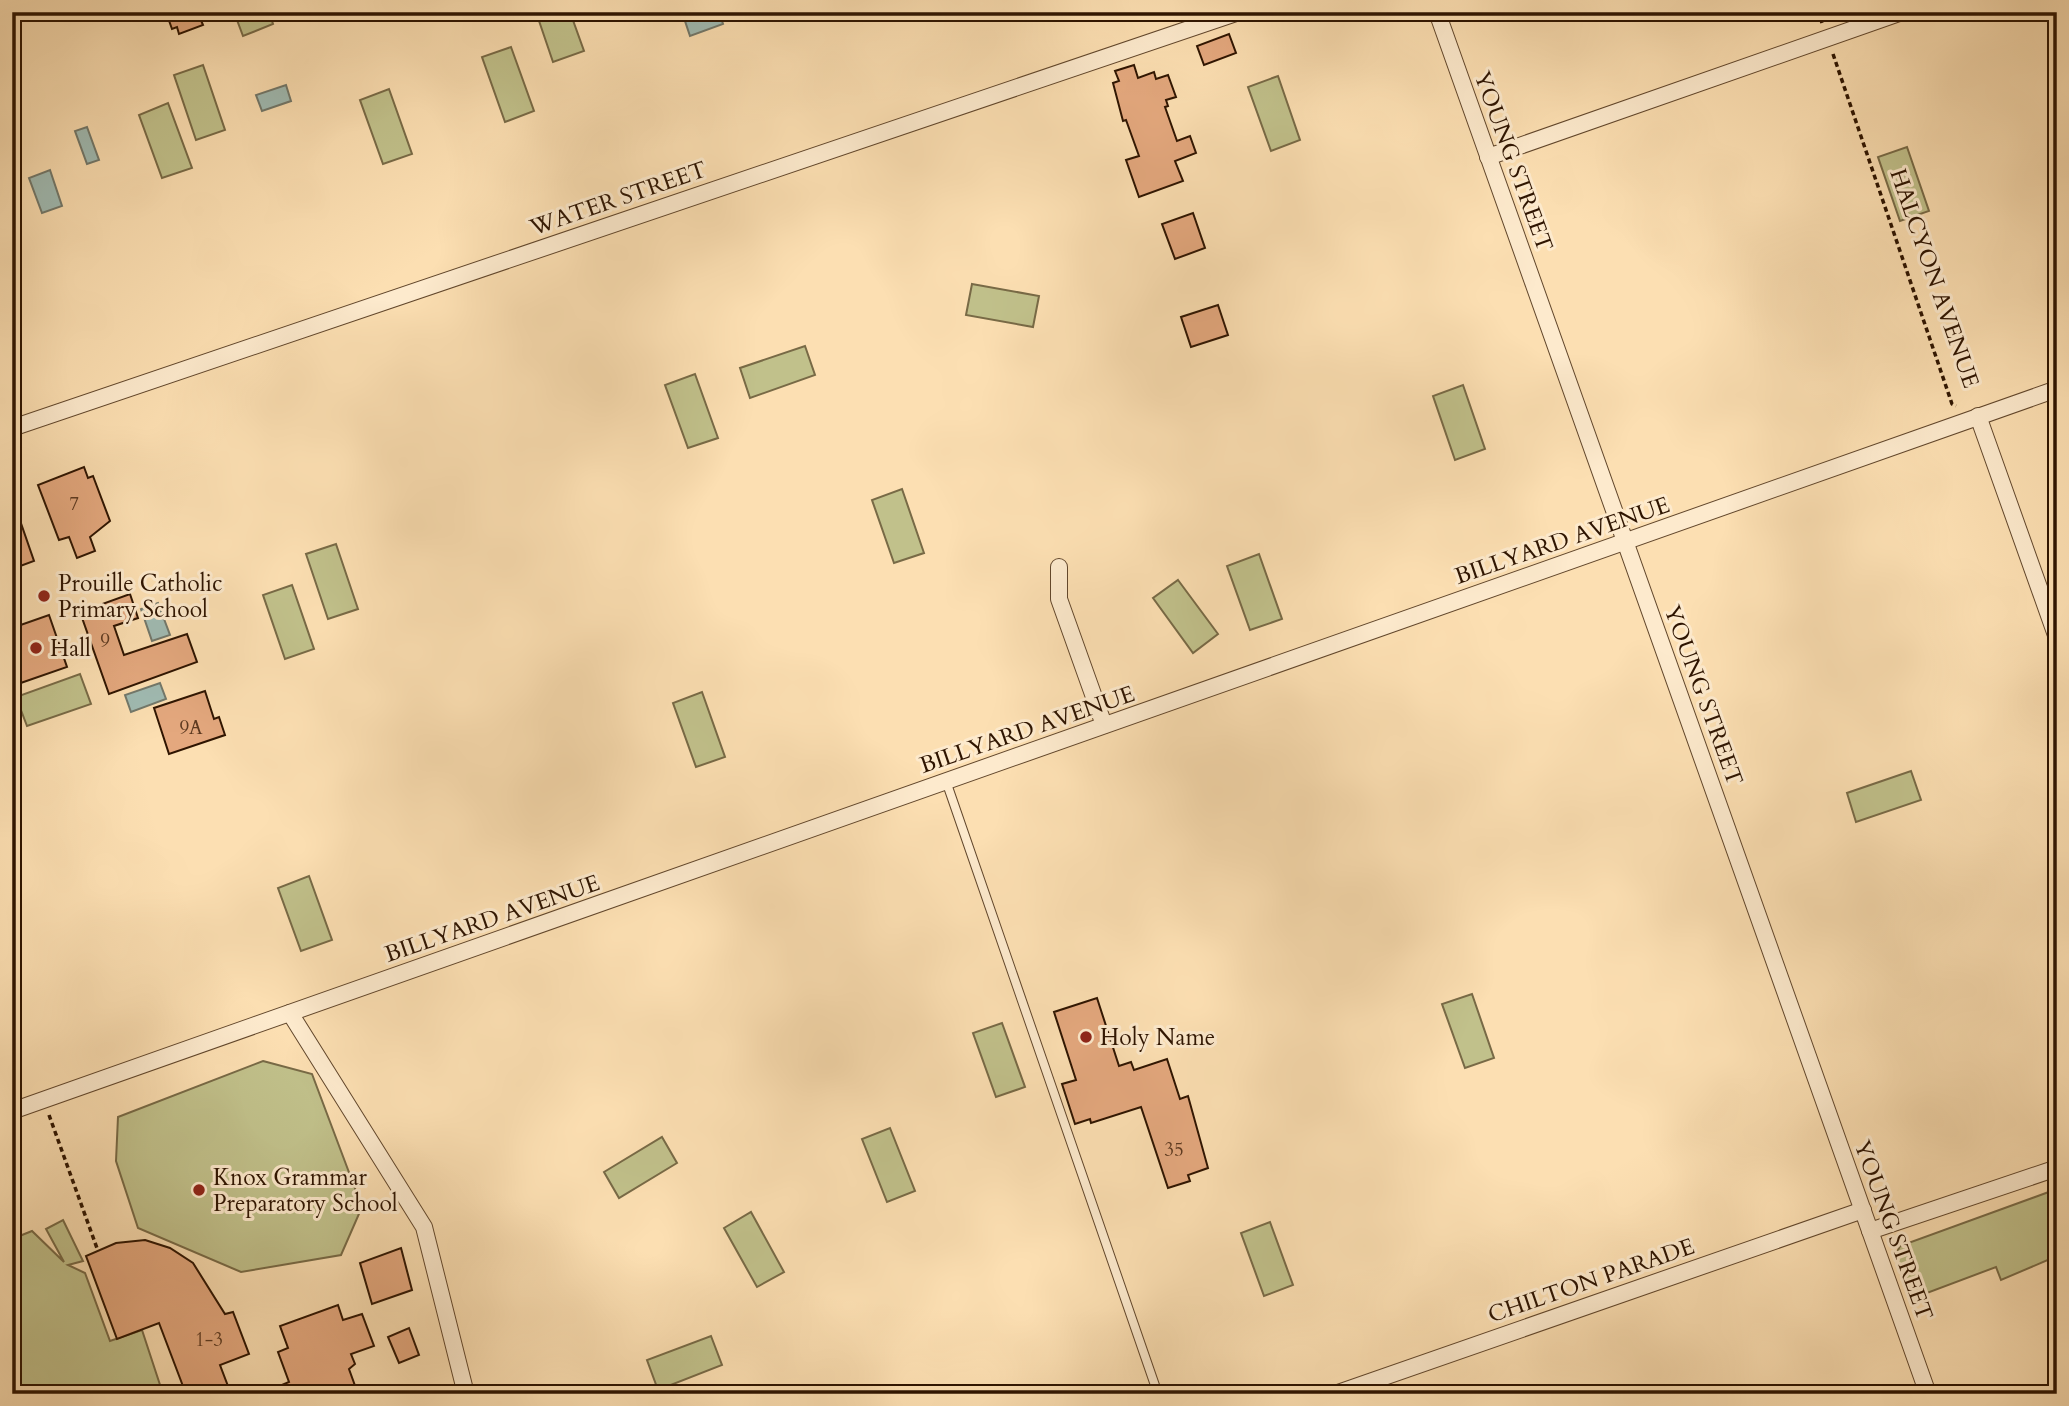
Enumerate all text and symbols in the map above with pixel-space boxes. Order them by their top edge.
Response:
street label: YOUNG STREET [1467,67,1561,256]
street label: WATER STREET [525,154,711,243]
street label: HALCYON AVENUE [1882,164,1987,392]
street label: BILLYARD AVENUE [1450,489,1674,592]
house number: 7 [69,491,79,517]
place label: Prouille Catholic Primary School [58,568,223,625]
marker: Prouille Catholic Primary School [36,588,52,604]
street label: YOUNG STREET [1657,601,1751,790]
house number: 9 [100,628,110,654]
place label: Hall [50,633,91,664]
marker: Hall [28,640,44,656]
street label: BILLYARD AVENUE [915,678,1139,781]
house number: 9A [179,715,203,741]
street label: BILLYARD AVENUE [380,867,604,970]
place label: Holy Name [1100,1022,1215,1053]
marker: Holy Name [1078,1029,1094,1045]
street label: YOUNG STREET [1847,1136,1941,1325]
house number: 35 [1164,1137,1184,1163]
place label: Knox Grammar Preparatory School [213,1162,398,1219]
marker: Knox Grammar Preparatory School [191,1182,207,1198]
street label: CHILTON PARADE [1484,1231,1698,1330]
house number: 1-3 [195,1327,223,1353]

